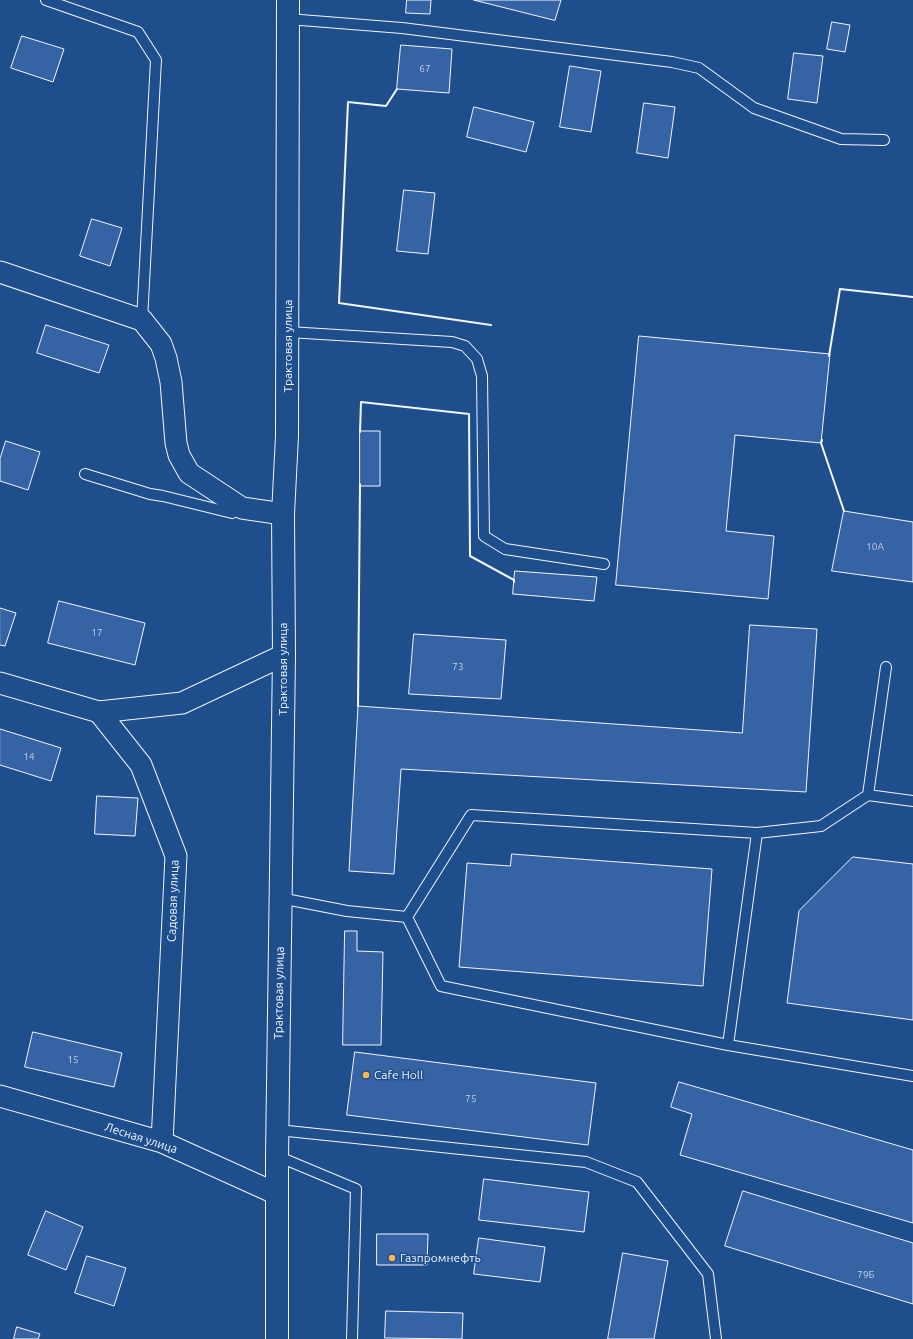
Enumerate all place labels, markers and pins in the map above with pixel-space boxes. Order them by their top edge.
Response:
place label: Cafe Holl [374,1068,423,1082]
marker: Cafe Holl [361,1070,371,1080]
place label: Газпромнефть [400,1251,481,1265]
marker: Газпромнефть [387,1253,397,1263]

